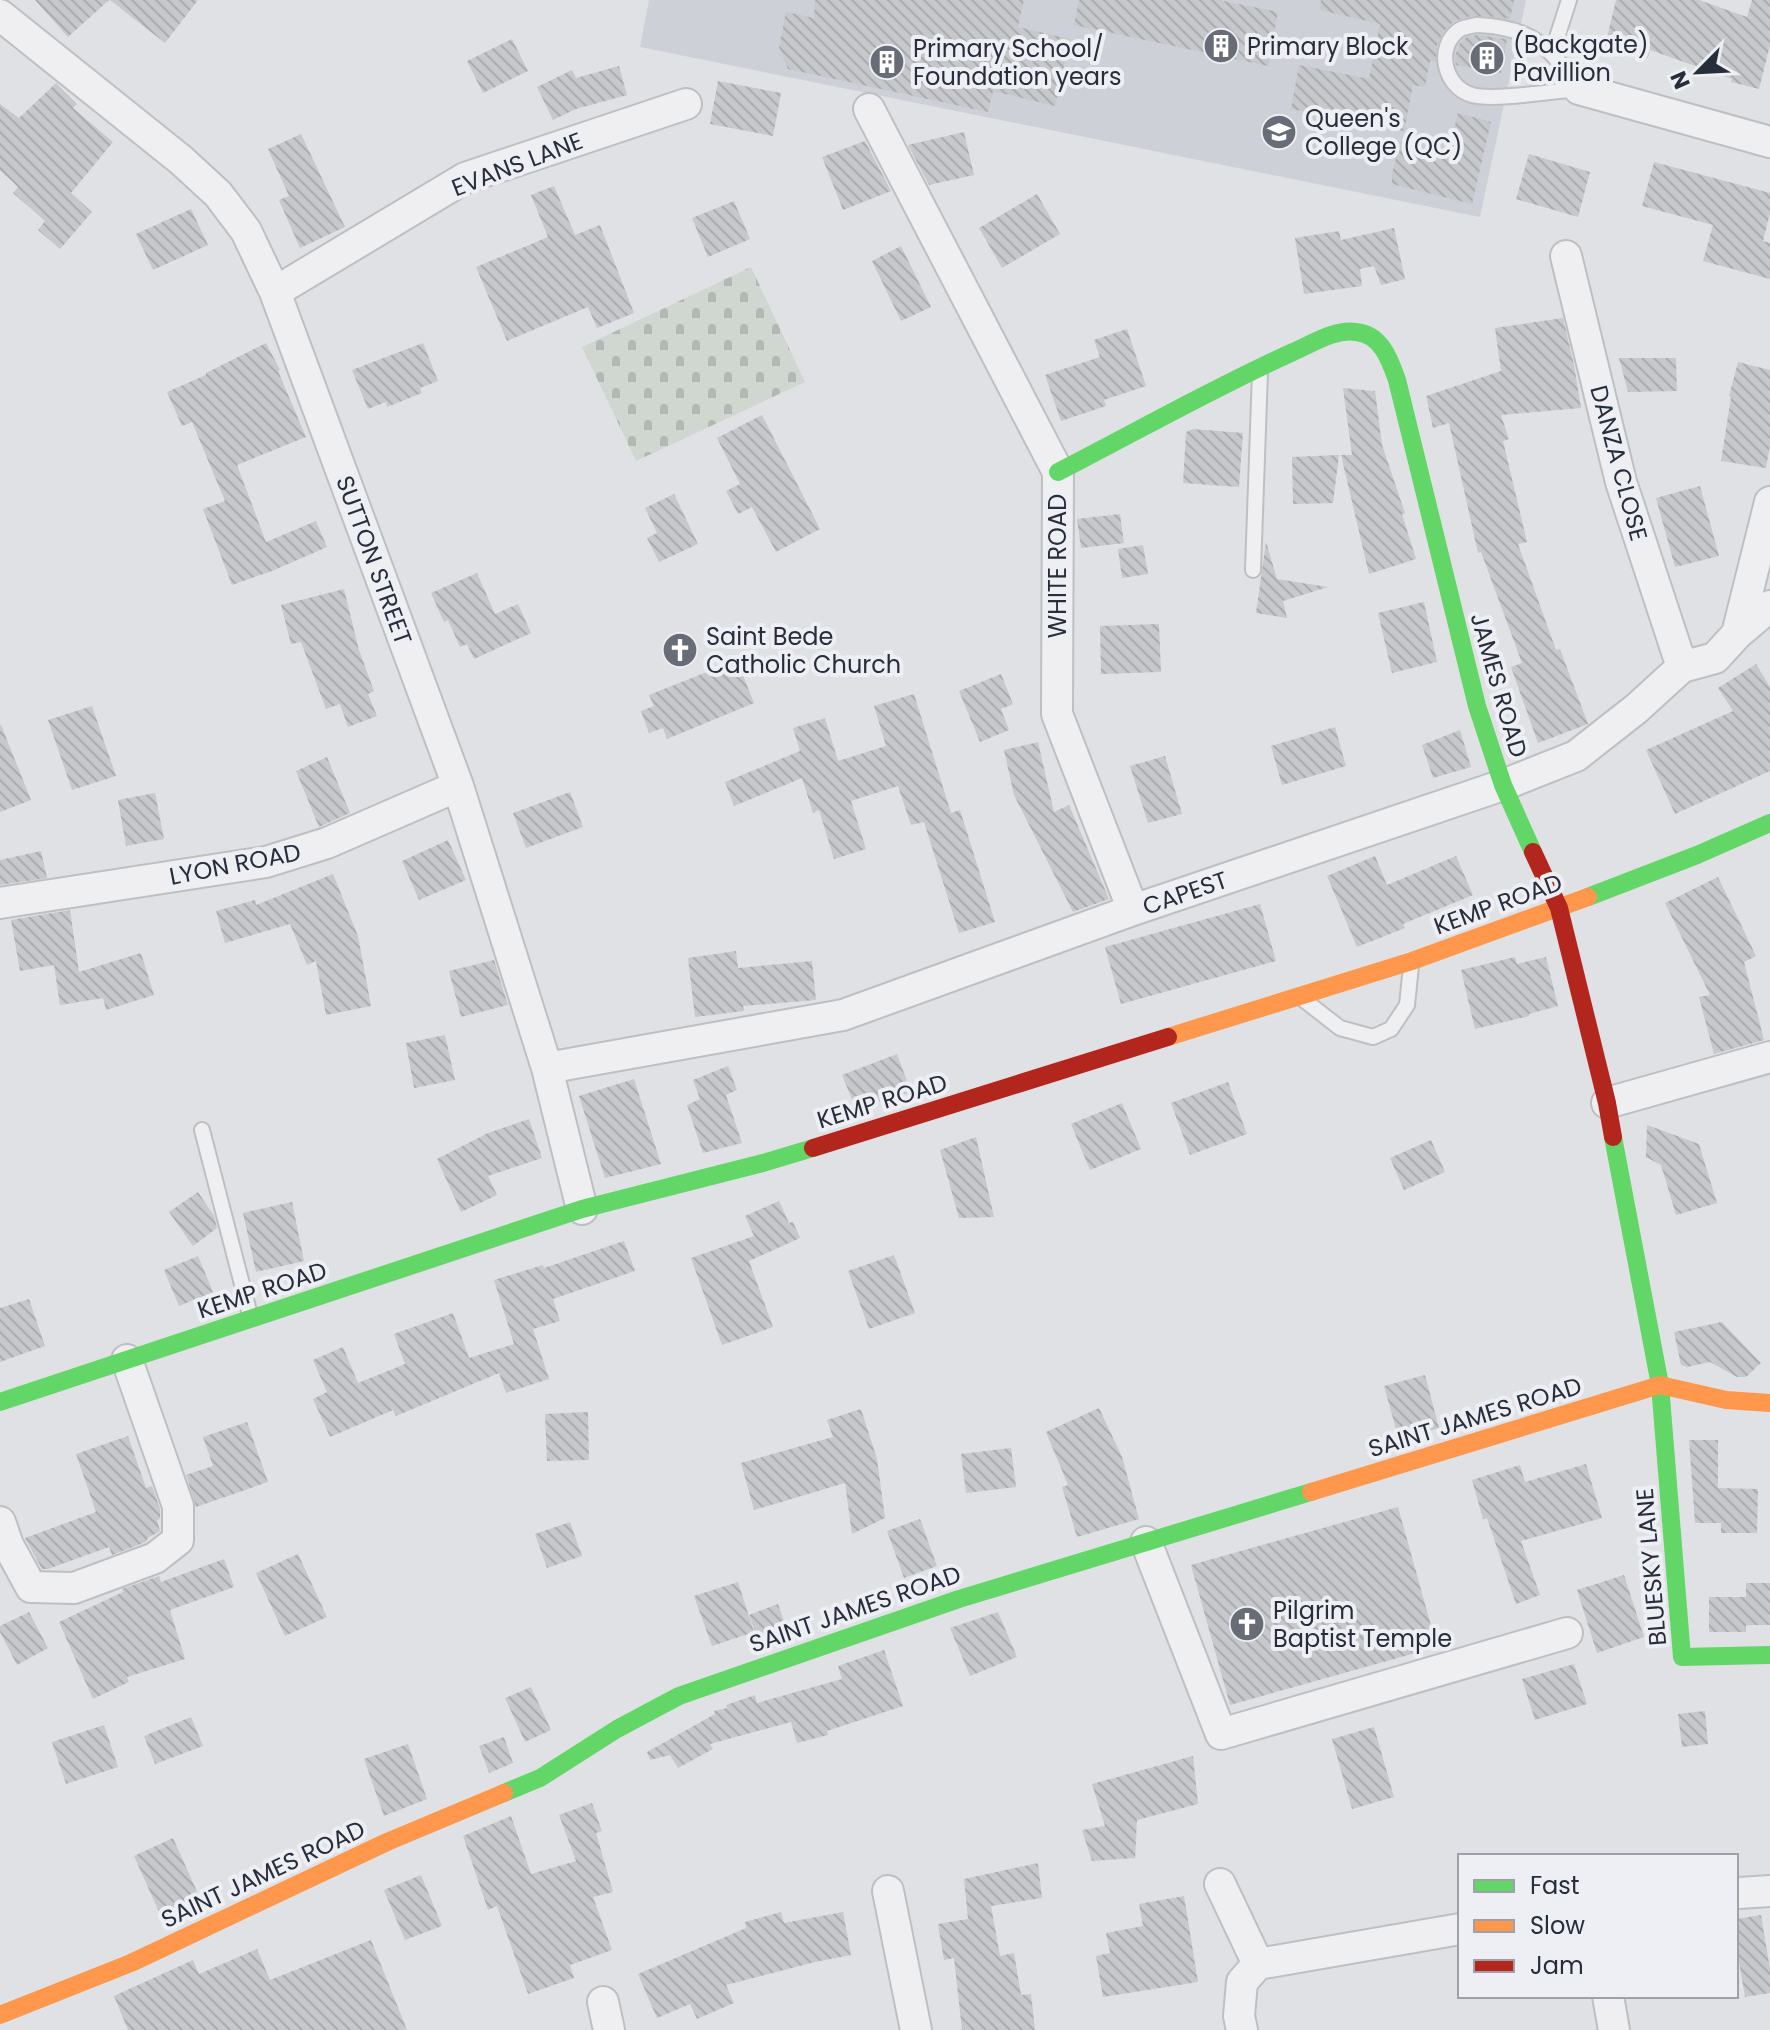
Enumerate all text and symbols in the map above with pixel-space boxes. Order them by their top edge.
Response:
building icon: Primary Block [1202,27,1240,65]
place label: (Backgate) Pavillion [1513,28,1649,89]
place label: Primary Block [1247,30,1409,63]
place label: Primary School/ Foundation years [913,32,1122,93]
north arrow [1658,32,1738,112]
building icon: (Backgate) Pavillion [1468,39,1506,77]
building icon: Primary School/ Foundation years [868,43,906,81]
text: N [1663,66,1698,94]
place label: Queen's College (QC) [1305,102,1462,163]
school or university icon: Queen's College (QC) [1260,113,1298,151]
street label: EVANS LANE [447,124,587,204]
street label: DANZA CLOSE [1582,382,1656,544]
street label: SUTTON STREET [328,471,420,649]
street label: WHITE ROAD [1041,494,1074,638]
street label: JAMES ROAD [1463,609,1535,761]
place label: Saint Bede Catholic Church [706,620,901,681]
church icon: Saint Bede Catholic Church [661,631,699,669]
street label: LYON ROAD [167,835,303,893]
street label: CAPEST [1138,863,1232,923]
street label: KEMP ROAD [1429,866,1567,942]
street label: KEMP ROAD [813,1066,951,1136]
street label: KEMP ROAD [193,1254,331,1326]
street label: SAINT JAMES ROAD [1364,1369,1586,1465]
street label: BLUESKY LANE [1628,1487,1674,1647]
street label: SAINT JAMES ROAD [745,1557,965,1661]
place label: Pilgrim Baptist Temple [1273,1594,1452,1655]
church icon: Pilgrim Baptist Temple [1228,1605,1266,1643]
street label: SAINT JAMES ROAD [156,1812,370,1936]
legend [1458,1854,1738,1998]
text: Fast [1530,1869,1580,1902]
text: Slow [1530,1909,1585,1942]
text: Jam [1530,1949,1584,1982]

